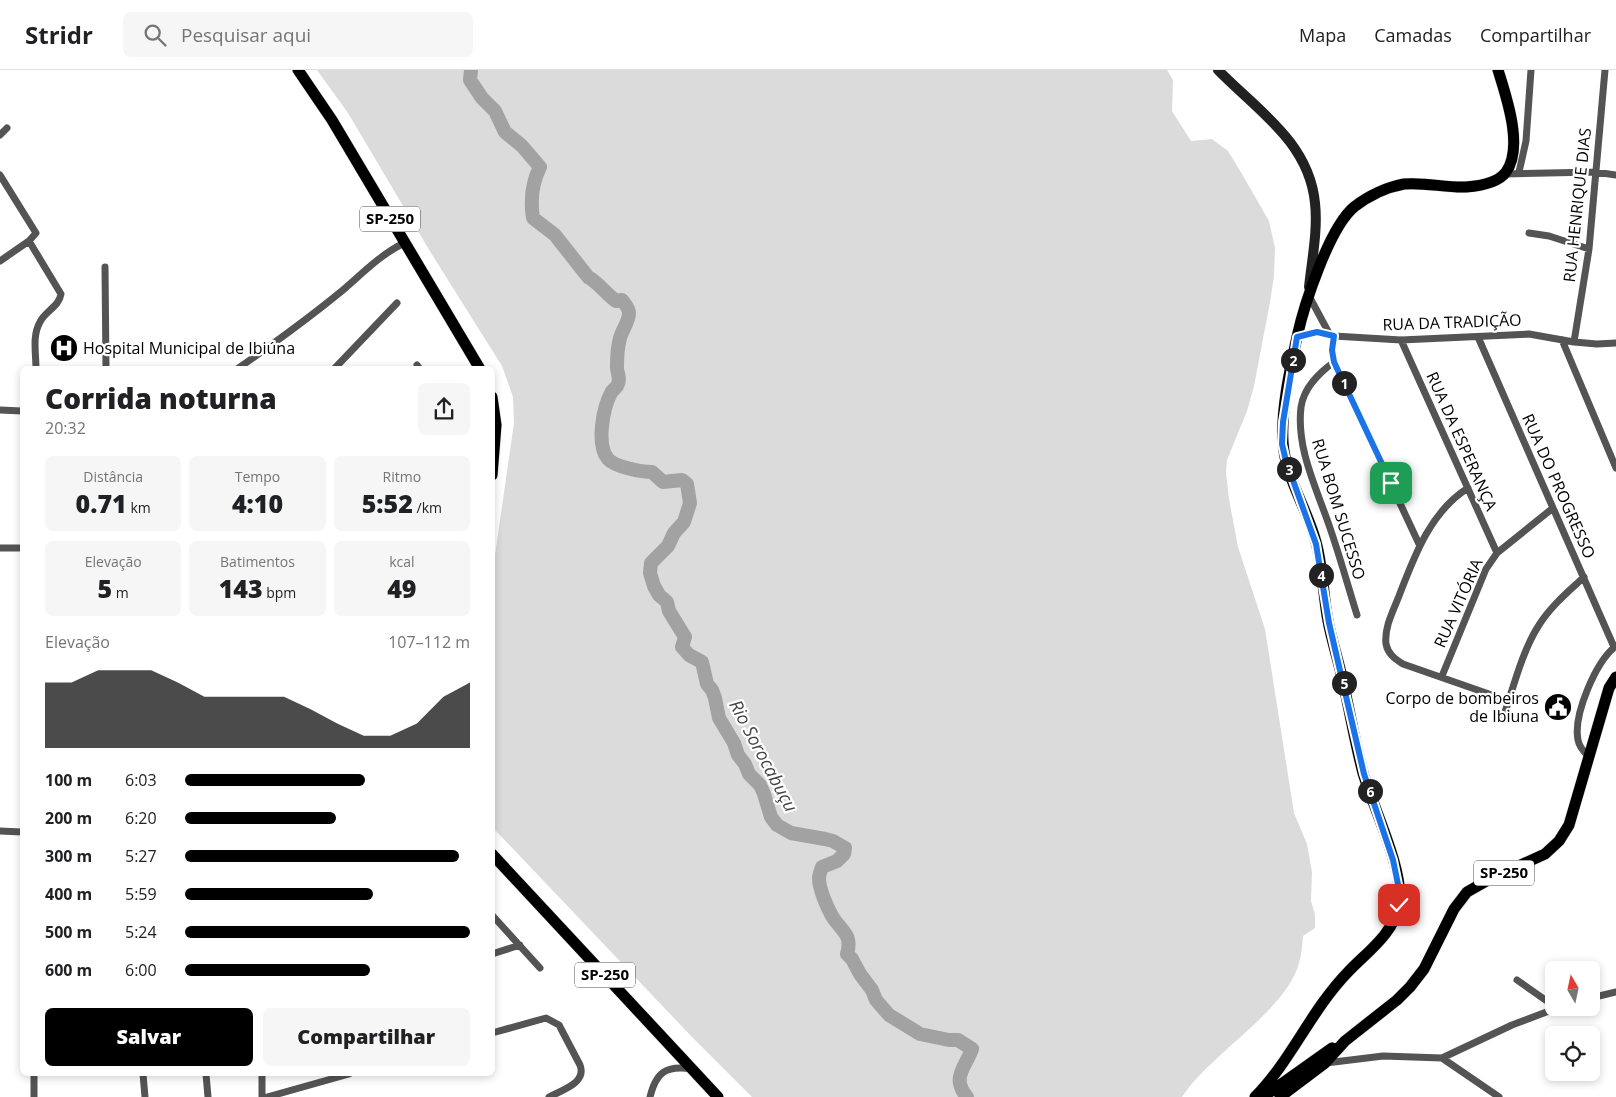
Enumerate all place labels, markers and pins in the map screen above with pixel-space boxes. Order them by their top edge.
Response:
hospital icon: Hospital Municipal de Ibiúna [49,333,79,363]
place label: Hospital Municipal de Ibiúna [83,337,295,359]
pin: 2 [1280,348,1306,372]
pin: 1 [1332,370,1356,396]
pin: 3 [1276,456,1302,482]
pin [1370,462,1412,504]
pin: 4 [1308,562,1334,588]
pin: 5 [1332,670,1356,696]
place label: Corpo de bombeiros de Ibiuna [1385,687,1539,727]
public building icon: Corpo de bombeiros de Ibiuna [1543,692,1573,722]
pin: 6 [1358,778,1382,804]
pin [1378,884,1420,926]

